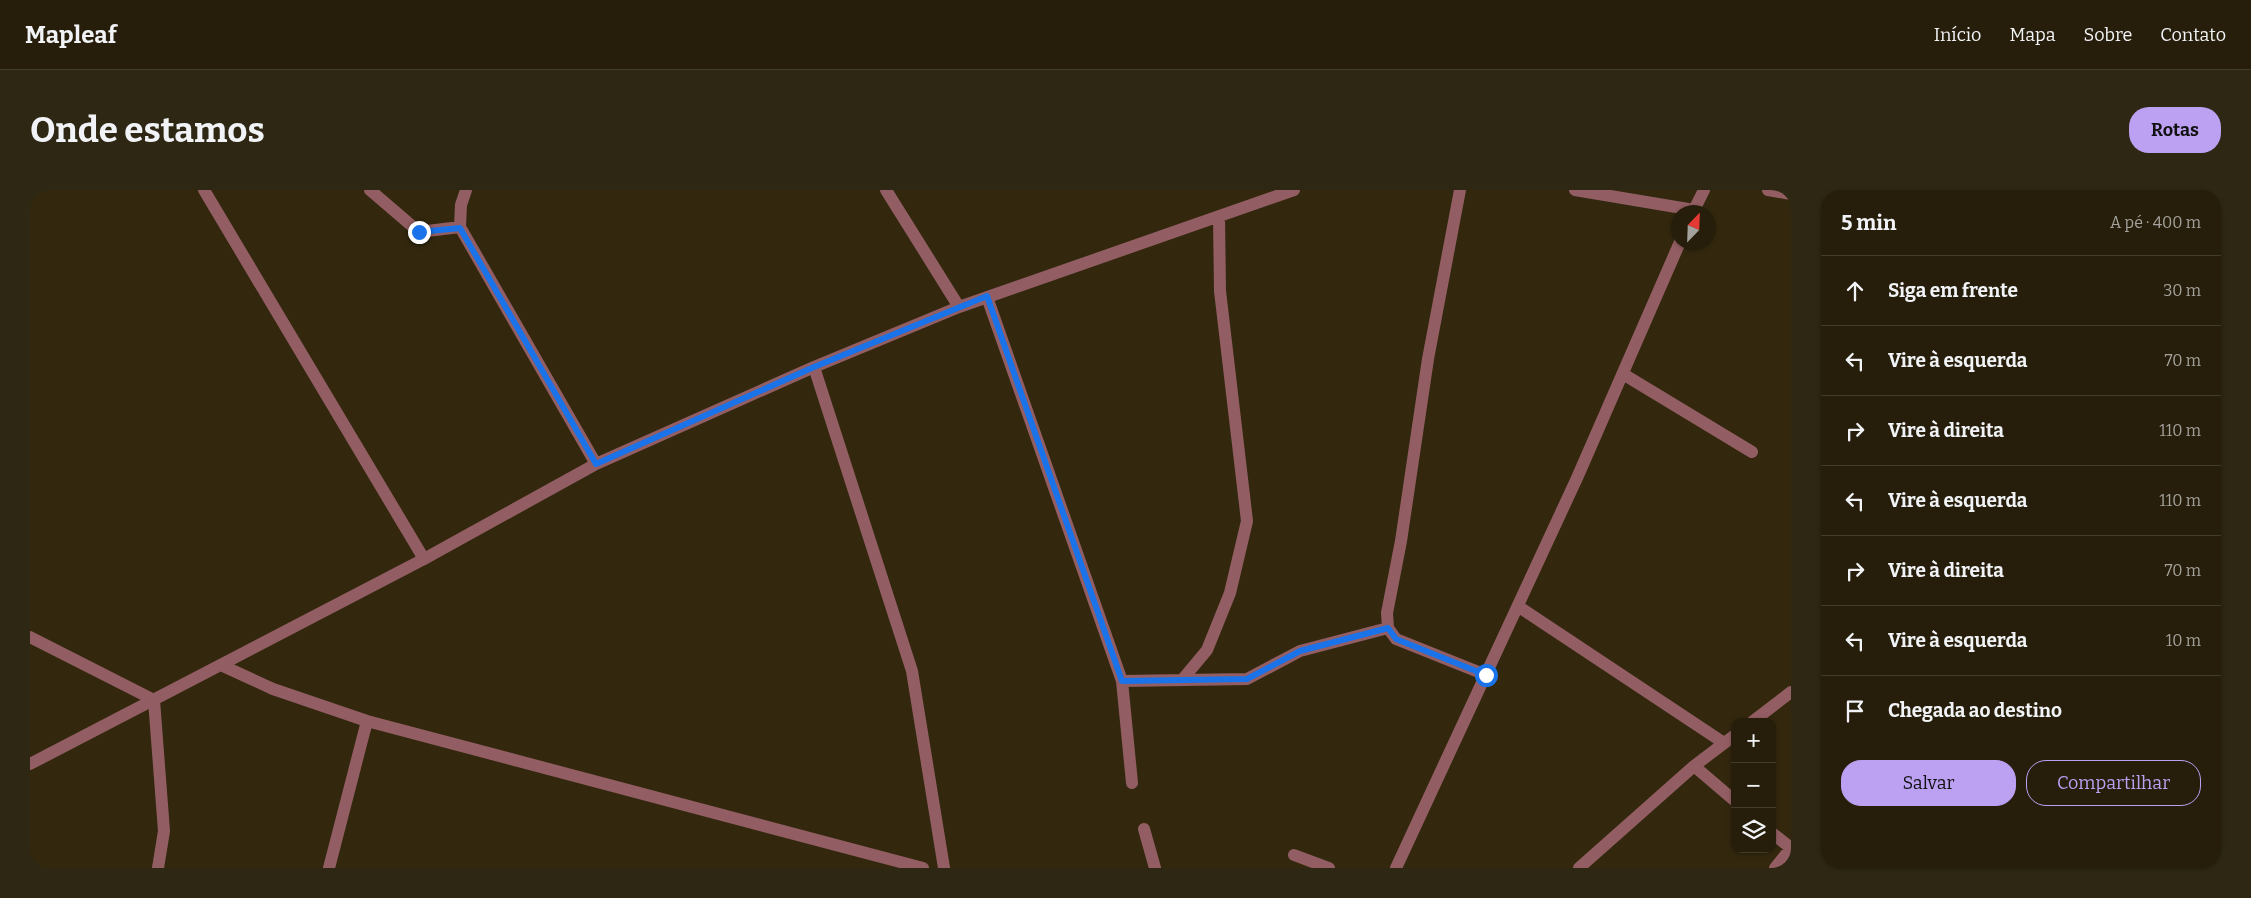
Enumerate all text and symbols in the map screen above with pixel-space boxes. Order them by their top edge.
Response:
text: Mapleaf [25,21,117,49]
text: Início [1934,24,1981,46]
text: Mapa [2009,24,2056,46]
text: Sobre [2084,24,2132,46]
text: Contato [2160,24,2226,46]
button: Rotas [2129,107,2221,153]
text: Onde estamos [30,109,265,151]
north arrow [1671,205,1716,250]
text: 5 min [1841,210,1897,236]
text: A pé · 400 m [2110,213,2201,232]
route end [408,221,431,244]
icon: ahead [1841,277,1869,305]
text: Siga em frente [1888,279,2018,302]
text: 30 m [2163,281,2201,300]
icon: left [1841,347,1869,375]
text: Vire à esquerda [1888,349,2027,372]
text: 70 m [2165,351,2201,370]
icon: right [1841,417,1869,445]
text: Vire à direita [1888,419,2004,442]
text: 110 m [2159,421,2201,440]
icon: left [1841,487,1869,515]
text: Vire à esquerda [1888,489,2027,512]
text: 110 m [2159,491,2201,510]
icon: right [1841,557,1869,585]
text: Vire à direita [1888,559,2004,582]
text: 70 m [2165,561,2201,580]
icon: left [1841,627,1869,655]
text: Vire à esquerda [1888,629,2027,652]
text: 10 m [2166,631,2201,650]
route start [1475,664,1498,687]
icon: arrive [1841,697,1869,725]
text: Chegada ao destino [1888,699,2062,722]
map controls [1731,718,1776,853]
button: + [1731,718,1776,763]
button: Salvar [1841,760,2016,806]
button: Compartilhar [2026,760,2201,806]
button: − [1731,763,1776,808]
button: layers [1731,808,1776,853]

